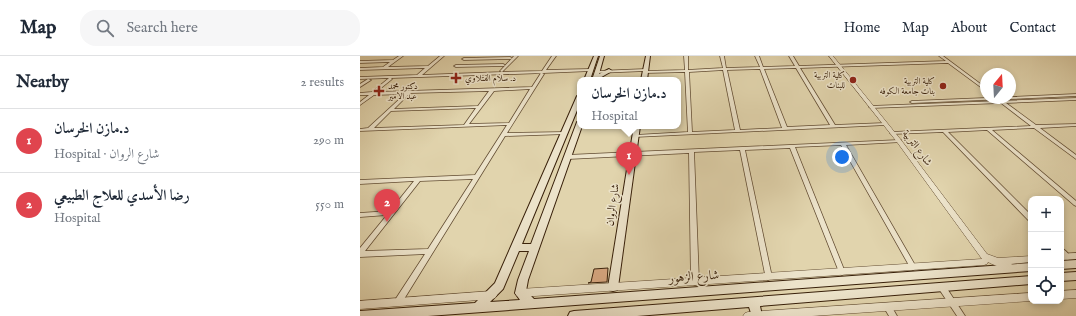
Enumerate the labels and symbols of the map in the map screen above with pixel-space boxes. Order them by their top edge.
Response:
north arrow [980,68,1016,104]
place label: كلية التربية للبنات [814,70,845,91]
marker: د. سلام الفتلاوي [450,72,462,84]
place label: د. سلام الفتلاوي [465,73,516,86]
marker: كلية التربية للبنات [848,75,858,85]
place label: كلية التربية بنات جامعة الكوفه [880,76,935,97]
place label: دكتور محمد عبد الامير [387,81,418,102]
marker: كلية التربية بنات جامعة الكوفه [938,81,948,91]
marker: دكتور محمد عبد الامير [373,85,385,97]
street label: شارع التربية [897,127,935,170]
pin: 1 [616,142,642,175]
your location [832,147,852,167]
street label: شارع الروان [603,183,625,227]
pin: 2 [374,189,400,222]
street label: شارع الزهور [666,267,720,289]

